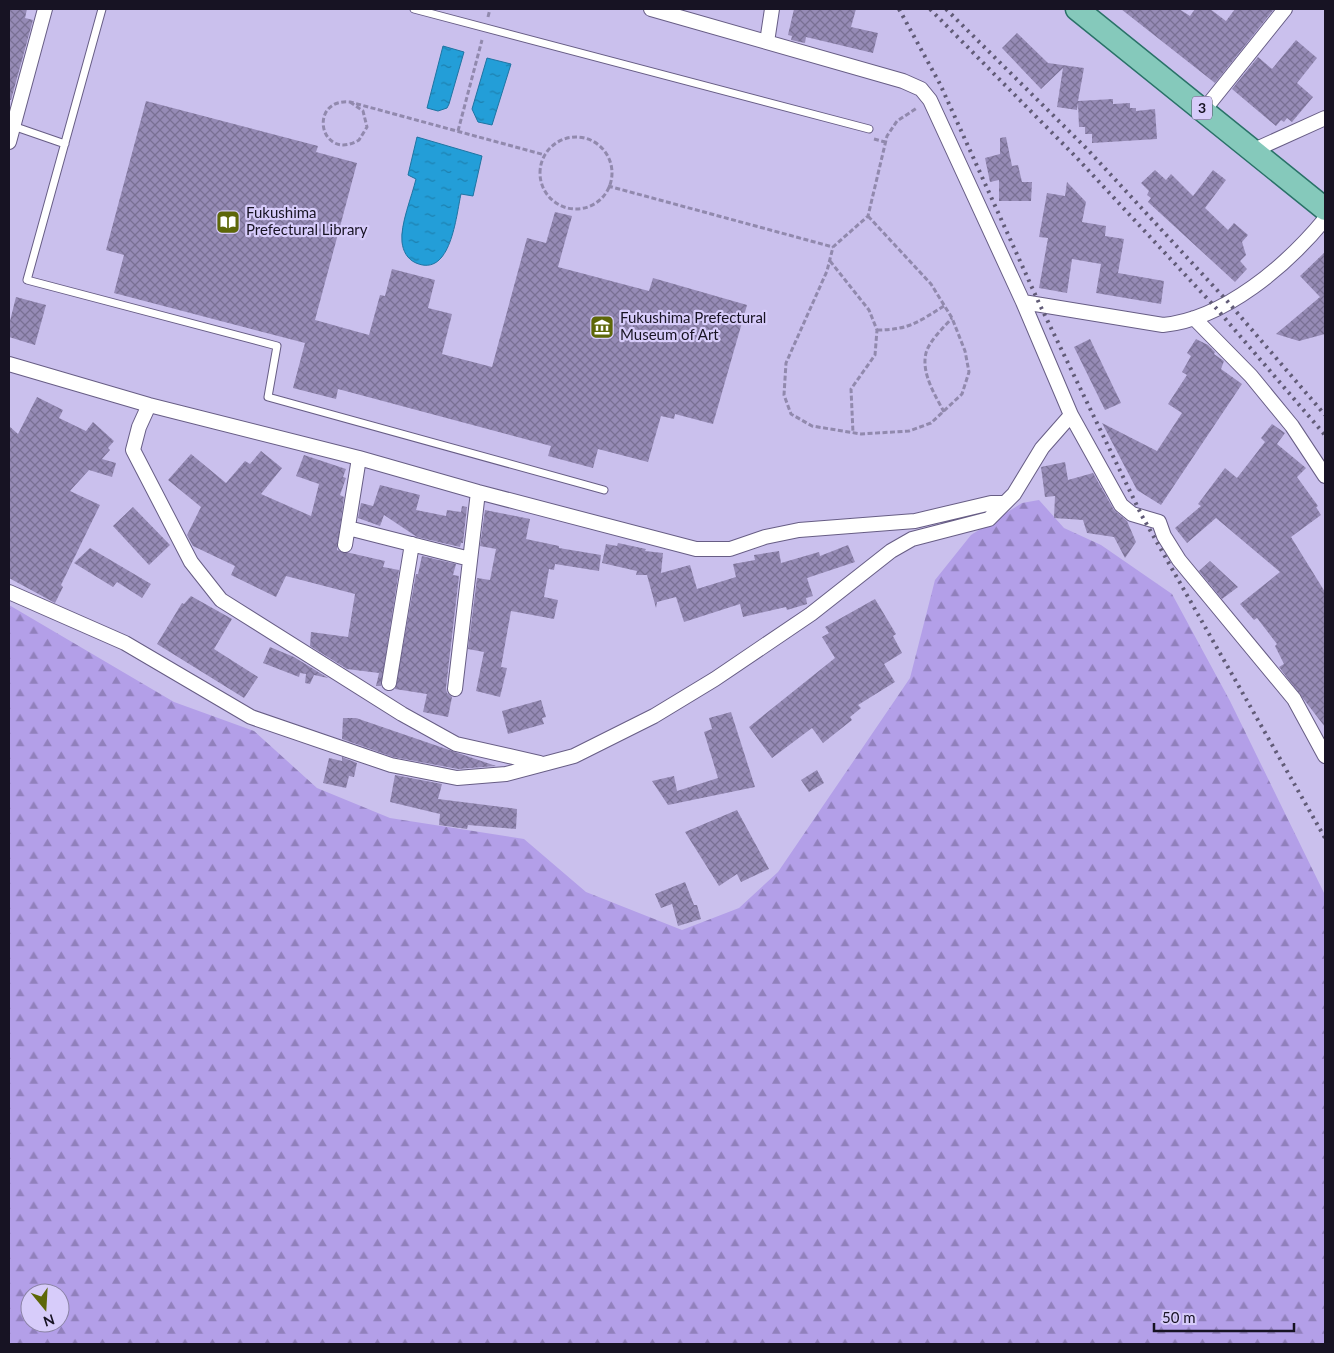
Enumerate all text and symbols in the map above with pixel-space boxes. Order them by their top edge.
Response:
road number: 3 [1192,96,1212,120]
place label: Fukushima Prefectural Library [246,203,368,238]
library icon: Fukushima Prefectural Library [215,209,241,235]
place label: Fukushima Prefectural Museum of Art [620,308,766,343]
museum icon: Fukushima Prefectural Museum of Art [589,314,615,340]
north arrow [20,1283,70,1333]
scale bar [1154,1300,1294,1332]
text: 50 m [1162,1308,1196,1326]
text: N [41,1311,57,1331]

